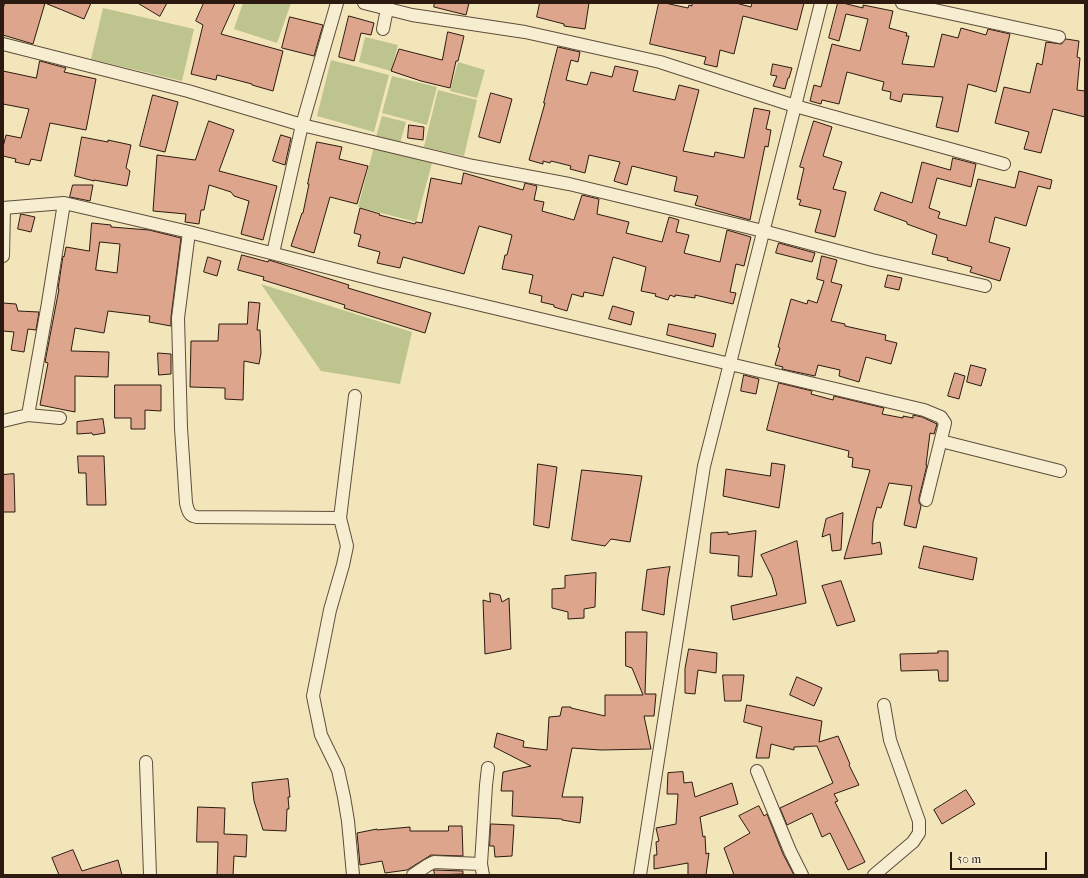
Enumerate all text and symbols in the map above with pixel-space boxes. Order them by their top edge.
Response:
scale bar [952,844,1049,870]
text: 50 m [957,852,981,866]

